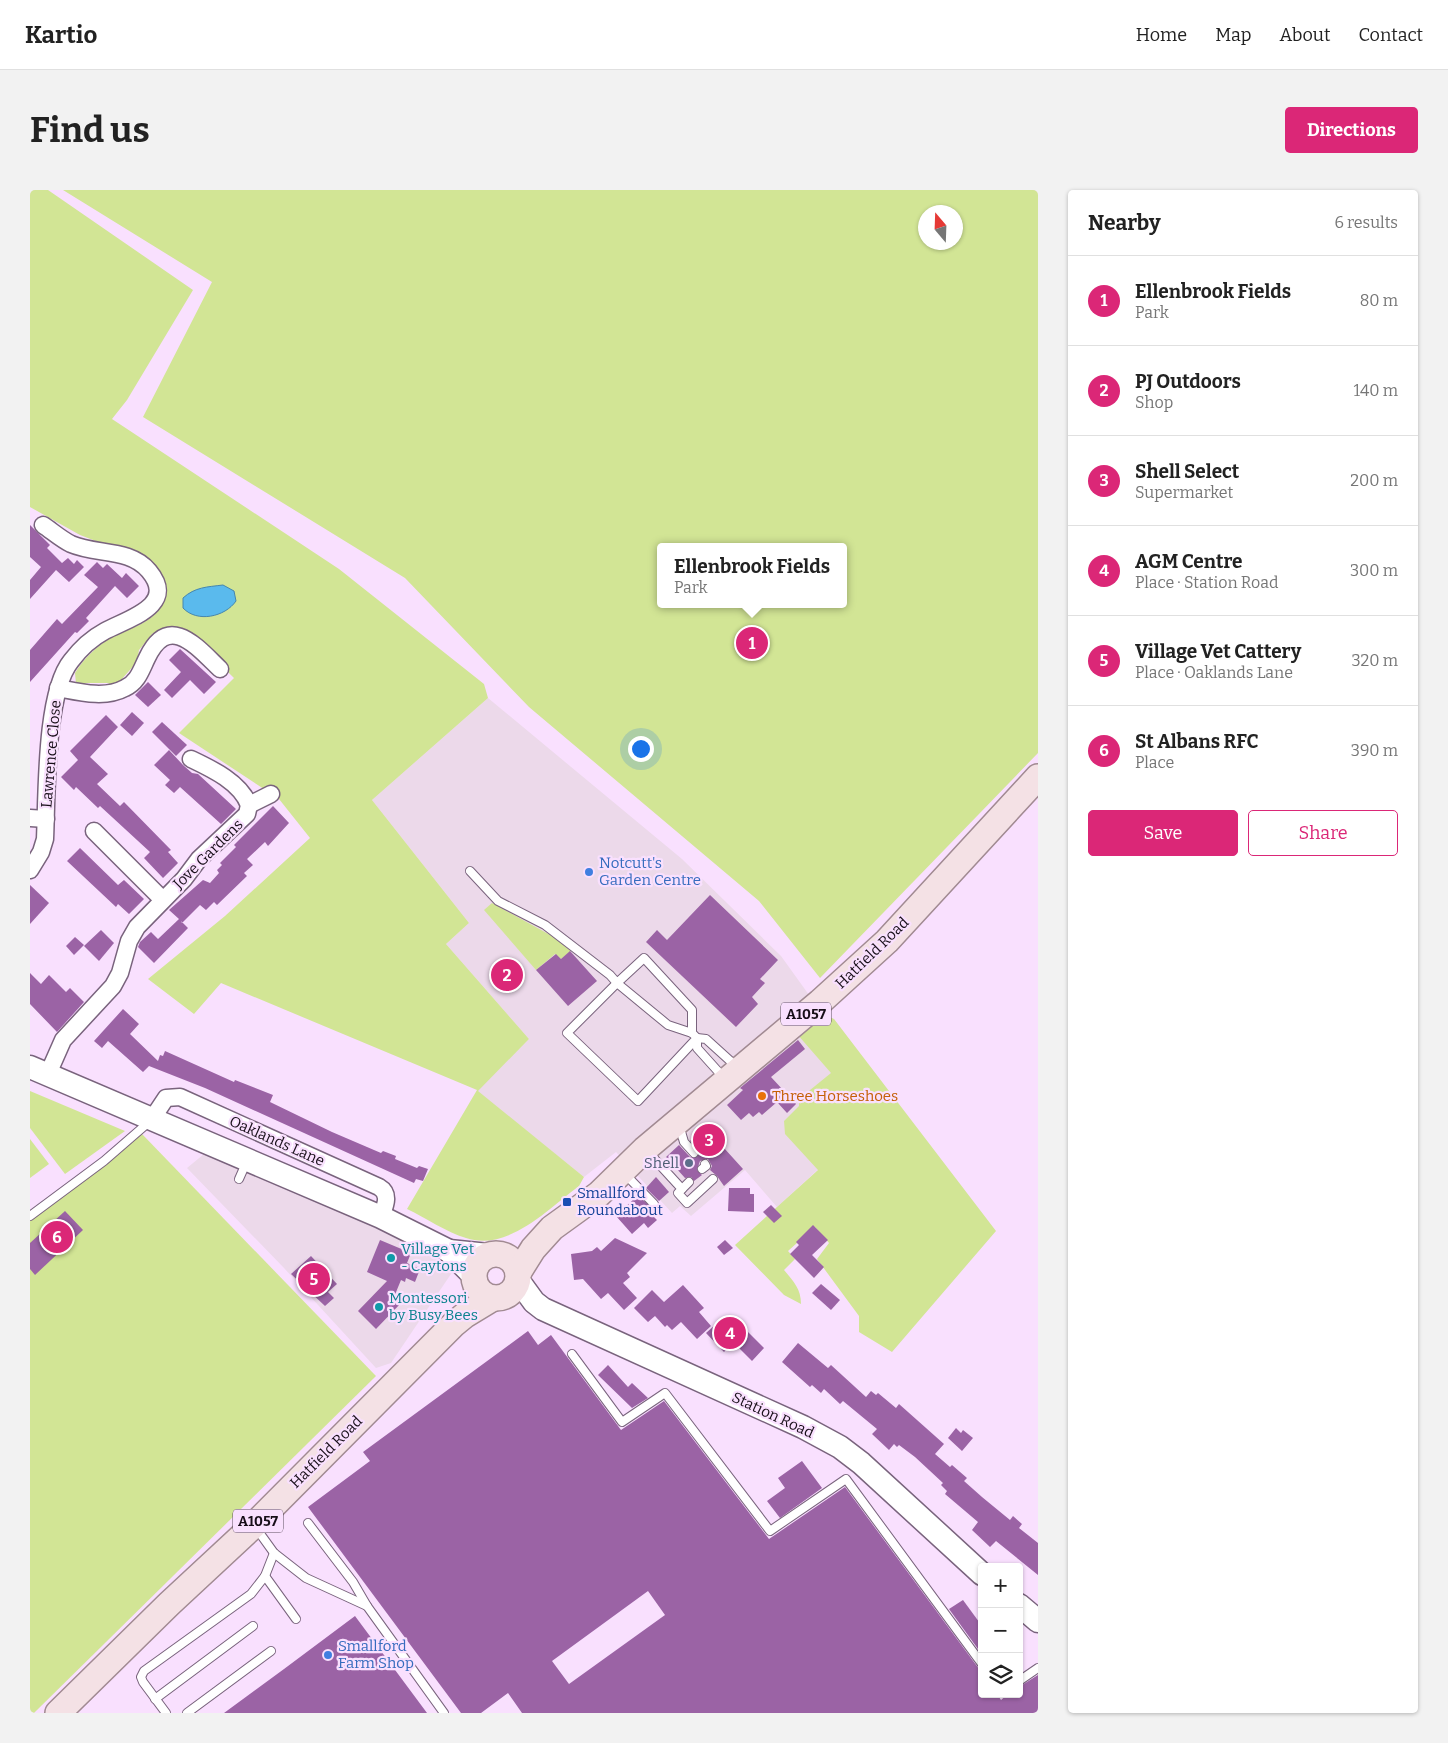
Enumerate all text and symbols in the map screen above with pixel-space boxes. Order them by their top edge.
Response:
text: Kartio [25,21,97,49]
text: Home [1136,24,1187,46]
text: Map [1215,24,1251,46]
text: About [1279,24,1330,46]
text: Contact [1358,24,1423,46]
button: Directions [1285,107,1418,153]
text: Find us [30,109,150,151]
north arrow [918,205,963,250]
text: Nearby [1088,210,1161,236]
text: 6 results [1335,213,1398,232]
text: Ellenbrook Fields [1135,280,1291,303]
text: 1 [1101,291,1107,310]
text: 80 m [1360,291,1398,310]
text: Park [1135,303,1169,322]
text: PJ Outdoors [1135,370,1241,393]
text: 2 [1099,381,1109,400]
text: 140 m [1353,381,1398,400]
text: Shop [1135,393,1173,412]
text: Shell Select [1135,460,1239,483]
text: 3 [1099,471,1109,490]
text: 200 m [1350,471,1398,490]
text: Supermarket [1135,483,1233,502]
popup [657,543,847,608]
text: AGM Centre [1135,550,1243,573]
text: Ellenbrook Fields [674,555,830,578]
text: 4 [1099,561,1109,580]
text: 300 m [1350,561,1398,580]
text: Place · Station Road [1135,573,1278,592]
text: Park [674,578,708,597]
pin: 1 [736,624,768,662]
text: Village Vet Cattery [1135,640,1301,663]
text: 5 [1100,651,1108,670]
text: 320 m [1351,651,1398,670]
text: Place · Oaklands Lane [1135,663,1293,682]
street label: Lawrence Close [37,699,65,809]
text: St Albans RFC [1135,730,1258,753]
your location [628,736,654,762]
text: 6 [1099,741,1109,760]
text: 390 m [1351,741,1398,760]
text: Place [1135,753,1174,772]
button: Save [1088,810,1238,856]
button: Share [1248,810,1398,856]
street label: Jove Gardens [169,815,247,893]
place label: Notcutt's Garden Centre [599,854,701,889]
marker: Notcutt's Garden Centre [583,866,595,878]
street label: Hatfield Road [832,914,912,992]
pin: 2 [491,956,523,994]
road number: A1057 [781,1002,831,1026]
place label: Three Horseshoes [772,1087,898,1105]
marker: Three Horseshoes [756,1090,768,1102]
street label: Oaklands Lane [227,1112,327,1170]
pin: 3 [693,1121,725,1159]
place label: Shell [644,1154,679,1172]
marker: Shell [683,1157,695,1169]
place label: Smallford Roundabout [577,1184,663,1219]
marker: Smallford Roundabout [561,1196,573,1208]
pin: 6 [41,1218,73,1256]
place label: Village Vet - Caytons [401,1240,475,1275]
marker: Village Vet - Caytons [385,1252,397,1264]
pin: 5 [298,1260,330,1298]
place label: Montessori by Busy Bees [389,1289,478,1324]
marker: Montessori by Busy Bees [373,1301,385,1313]
pin: 4 [714,1314,746,1352]
street label: Station Road [729,1388,817,1442]
street label: Hatfield Road [286,1412,366,1492]
road number: A1057 [233,1510,283,1532]
map controls [978,1563,1023,1698]
button: + [978,1563,1023,1608]
button: − [978,1608,1023,1653]
place label: Smallford Farm Shop [338,1637,414,1672]
marker: Smallford Farm Shop [322,1649,334,1661]
button: layers [978,1653,1023,1698]

